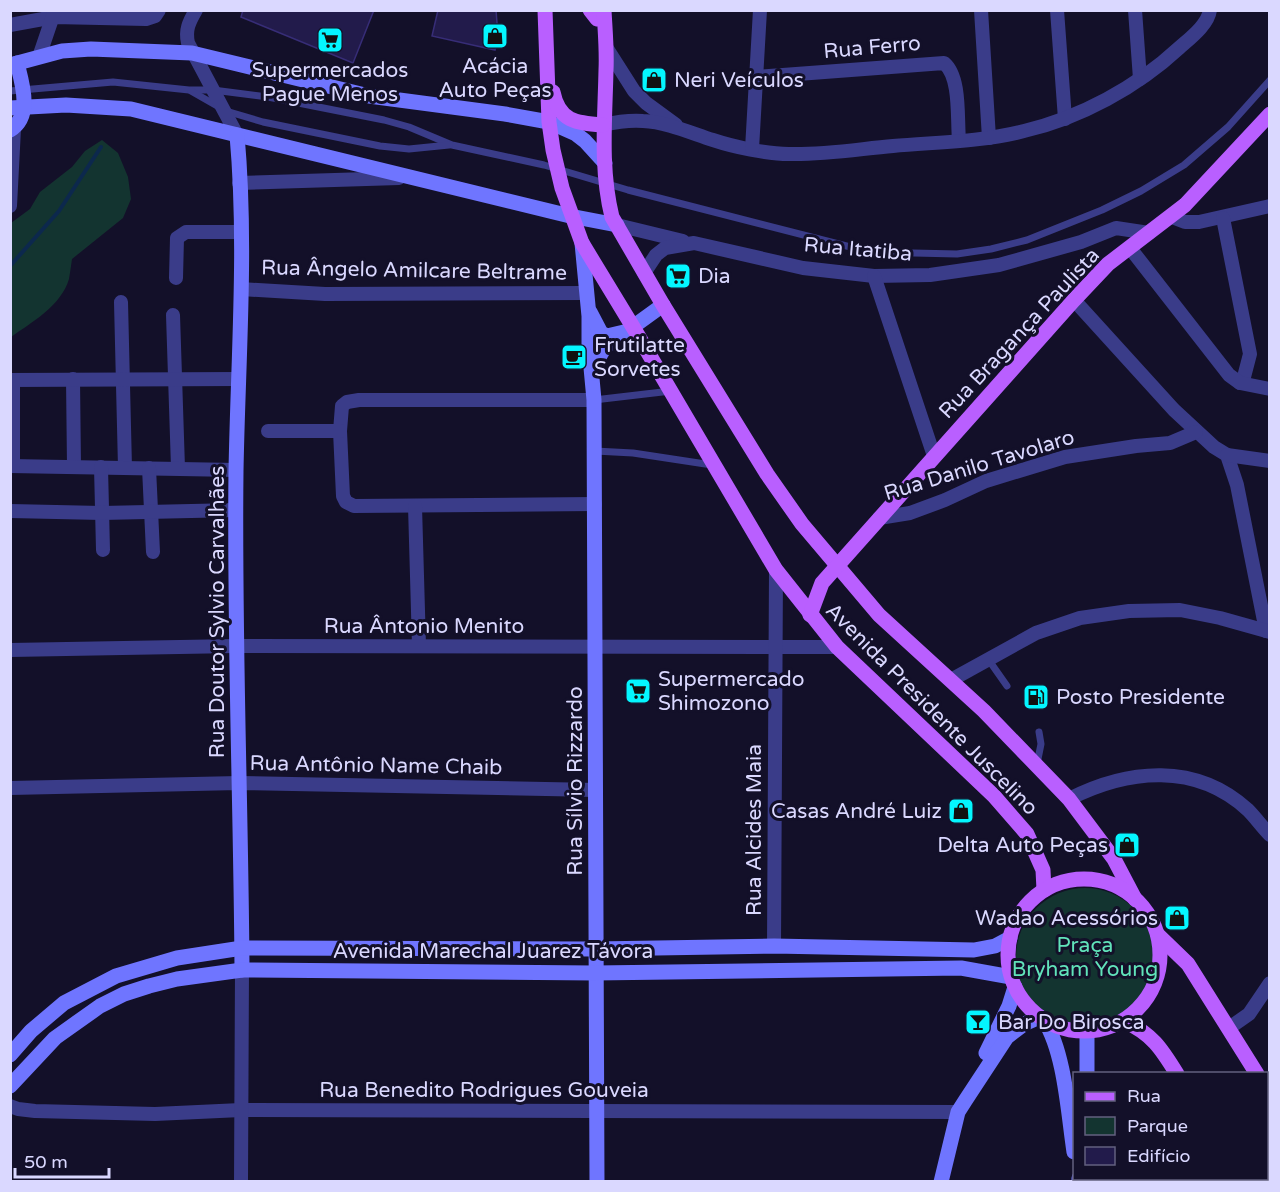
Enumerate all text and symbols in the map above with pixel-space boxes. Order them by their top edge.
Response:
shop icon: Acácia Auto Peças [480,21,510,51]
supermarket icon: Supermercados Pague Menos [315,25,345,55]
street label: Rua Ferro [822,31,922,64]
place label: Acácia Auto Peças [438,54,552,103]
place label: Supermercados Pague Menos [252,58,408,107]
shop icon: Neri Veículos [639,65,669,95]
place label: Neri Veículos [674,68,804,93]
street label: Rua Itatiba [803,232,913,267]
street label: Rua Bragança Paulista [934,243,1105,424]
street label: Rua Ângelo Amilcare Beltrame [261,255,567,286]
supermarket icon: Dia [663,261,693,291]
place label: Dia [698,264,731,289]
place label: Frutilatte Sorvetes [594,333,685,382]
cafe icon: Frutilatte Sorvetes [559,342,589,372]
street label: Rua Danilo Tavolaro [881,425,1077,506]
street label: Rua Doutor Sylvio Carvalhães [205,466,230,758]
street label: Avenida Presidente Juscelino [820,598,1043,821]
street label: Rua Ântonio Menito [324,614,524,639]
place label: Supermercado Shimozono [658,667,805,716]
supermarket icon: Supermercado Shimozono [623,676,653,706]
fuel station icon: Posto Presidente [1021,682,1051,712]
place label: Posto Presidente [1056,685,1225,710]
street label: Rua Sílvio Rizzardo [563,686,588,876]
street label: Rua Alcides Maia [742,744,767,916]
street label: Rua Antônio Name Chaib [249,751,503,780]
shop icon: Casas André Luiz [946,796,976,826]
place label: Casas André Luiz [771,799,942,824]
shop icon: Delta Auto Peças [1112,830,1142,860]
place label: Delta Auto Peças [937,833,1108,858]
shop icon: Wadao Acessórios [1162,903,1192,933]
place label: Wadao Acessórios [975,906,1158,931]
park label: Praça Bryham Young [1012,933,1158,982]
street label: Avenida Marechal Juarez Távora [333,939,653,964]
bar icon: Bar Do Birosca [963,1007,993,1037]
place label: Bar Do Birosca [998,1010,1145,1035]
legend [1073,1072,1268,1180]
street label: Rua Benedito Rodrigues Gouveia [319,1078,649,1103]
text: Rua [1127,1085,1161,1107]
text: Parque [1127,1115,1188,1137]
scale bar [15,1141,110,1179]
text: Edifício [1127,1145,1191,1167]
text: 50 m [24,1151,68,1173]

